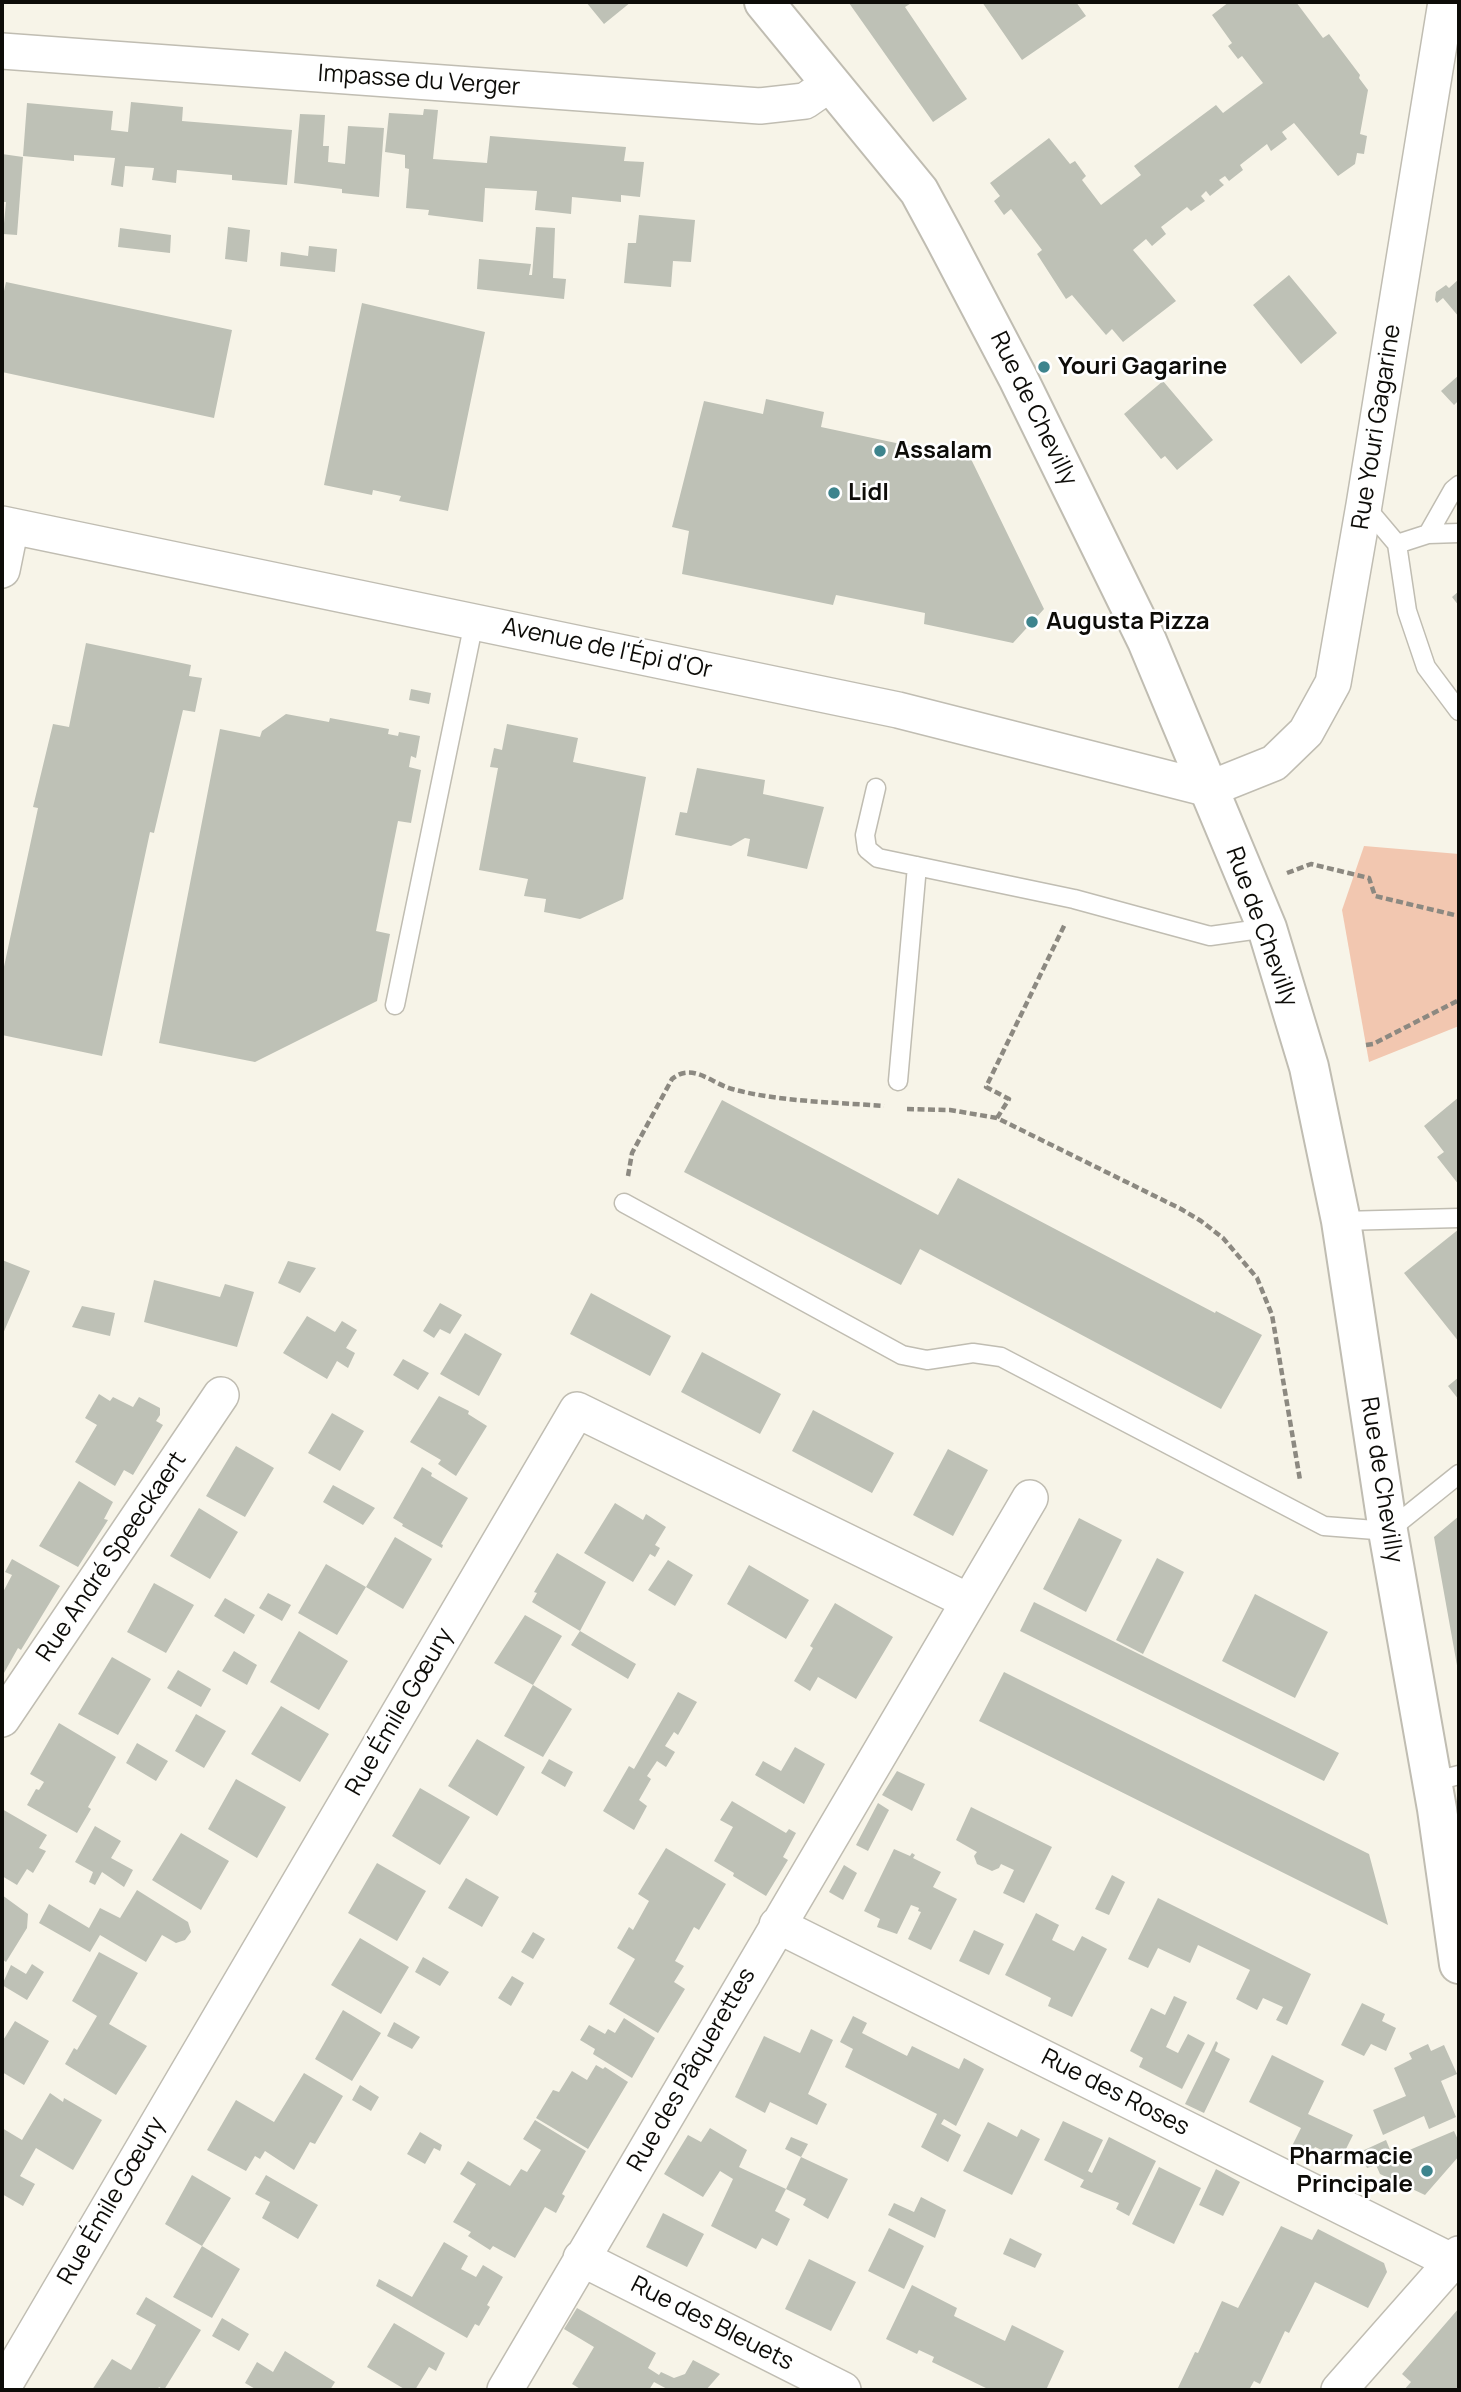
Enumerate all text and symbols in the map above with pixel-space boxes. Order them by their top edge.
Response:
street label: Impasse du Verger [317,60,521,102]
street label: Rue Youri Gagarine [1347,322,1407,532]
street label: Rue de Chevilly [983,327,1083,491]
place label: Youri Gagarine [1058,353,1227,381]
marker: Youri Gagarine [1036,359,1052,375]
place label: Assalam [894,437,992,465]
marker: Assalam [872,443,888,459]
place label: Lidl [848,479,889,507]
marker: Lidl [826,485,842,501]
place label: Augusta Pizza [1046,608,1210,636]
street label: Avenue de l'Épi d'Or [500,613,714,685]
marker: Augusta Pizza [1024,614,1040,630]
street label: Rue de Chevilly [1219,843,1303,1011]
street label: Rue de Chevilly [1354,1395,1408,1565]
street label: Rue André Speeckaert [31,1446,193,1668]
street label: Rue Émile Gœury [340,1623,460,1801]
street label: Rue des Pâquerettes [622,1963,762,2177]
street label: Rue des Roses [1036,2043,1194,2143]
street label: Rue Émile Gœury [52,2112,172,2290]
place label: Pharmacie Principale [1289,2143,1413,2199]
marker: Pharmacie Principale [1419,2163,1435,2179]
street label: Rue des Bleuets [626,2271,798,2377]

